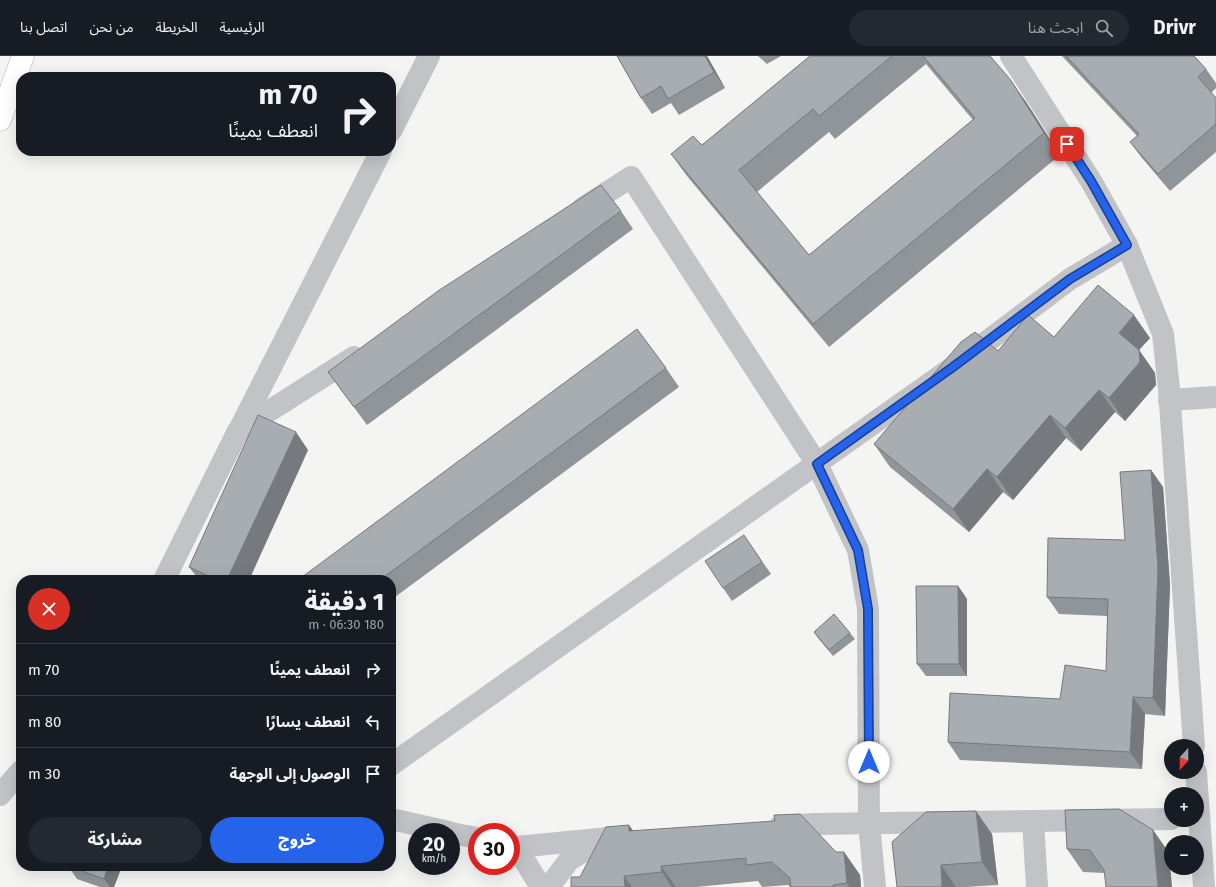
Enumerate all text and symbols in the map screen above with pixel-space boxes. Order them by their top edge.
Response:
search box [849,10,1129,46]
text: Drivr [1153,16,1196,39]
icon: search [1093,17,1115,39]
text: اتصل بنا [20,19,67,36]
text: من نحن [89,19,134,36]
text: الخريطة [156,19,198,36]
text: الرئيسية [220,19,265,36]
text: ابحث هنا [1028,19,1083,37]
text: 70 m [259,78,318,111]
icon: right [332,88,384,140]
text: انعطف يمينًا [228,120,318,142]
pin [1050,127,1084,161]
icon: arrive [1056,133,1078,155]
button: close [28,588,70,630]
text: 1 دقيقة [305,588,384,616]
text: 180 m · 06:30 [308,617,384,632]
icon: right [362,659,384,681]
text: 70 m [28,661,60,679]
text: انعطف يمينًا [270,661,350,679]
icon: left [362,711,384,733]
text: 80 m [28,713,61,731]
text: انعطف يسارًا [266,713,350,731]
north arrow [1164,739,1204,779]
map controls [1164,739,1204,875]
position arrow [848,741,890,783]
icon: arrive [362,763,384,785]
text: 30 m [28,765,61,783]
text: الوصول إلى الوجهة [230,765,350,783]
button: + [1164,787,1204,827]
button: مشاركة [28,817,202,863]
button: خروج [210,817,384,863]
speed limit sign: 30 [468,823,520,875]
text: 20 [423,832,445,856]
button: − [1164,835,1204,875]
text: km/h [422,853,446,865]

